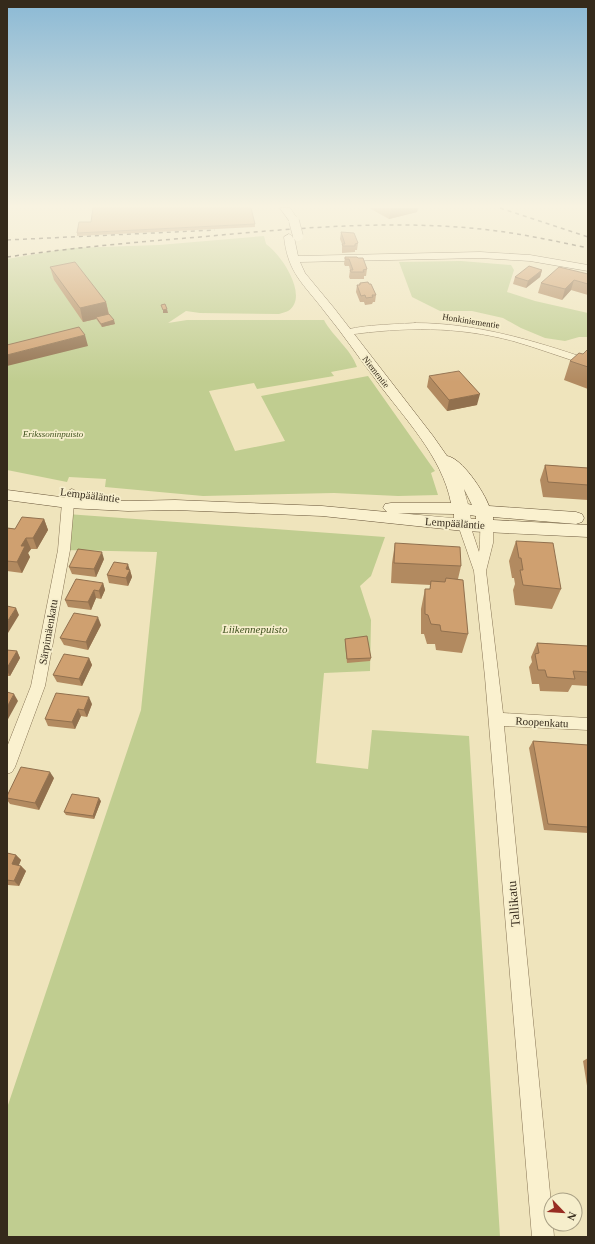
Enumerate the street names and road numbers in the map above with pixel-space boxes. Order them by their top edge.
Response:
street label: Honkiniementie [442,312,500,330]
street label: Niementie [361,354,391,390]
street label: Lempääläntie [60,485,121,505]
street label: Lempääläntie [425,515,485,531]
street label: Särpimäenkatu [36,598,60,666]
street label: Roopenkatu [515,715,569,729]
street label: Tallikatu [504,880,523,928]

